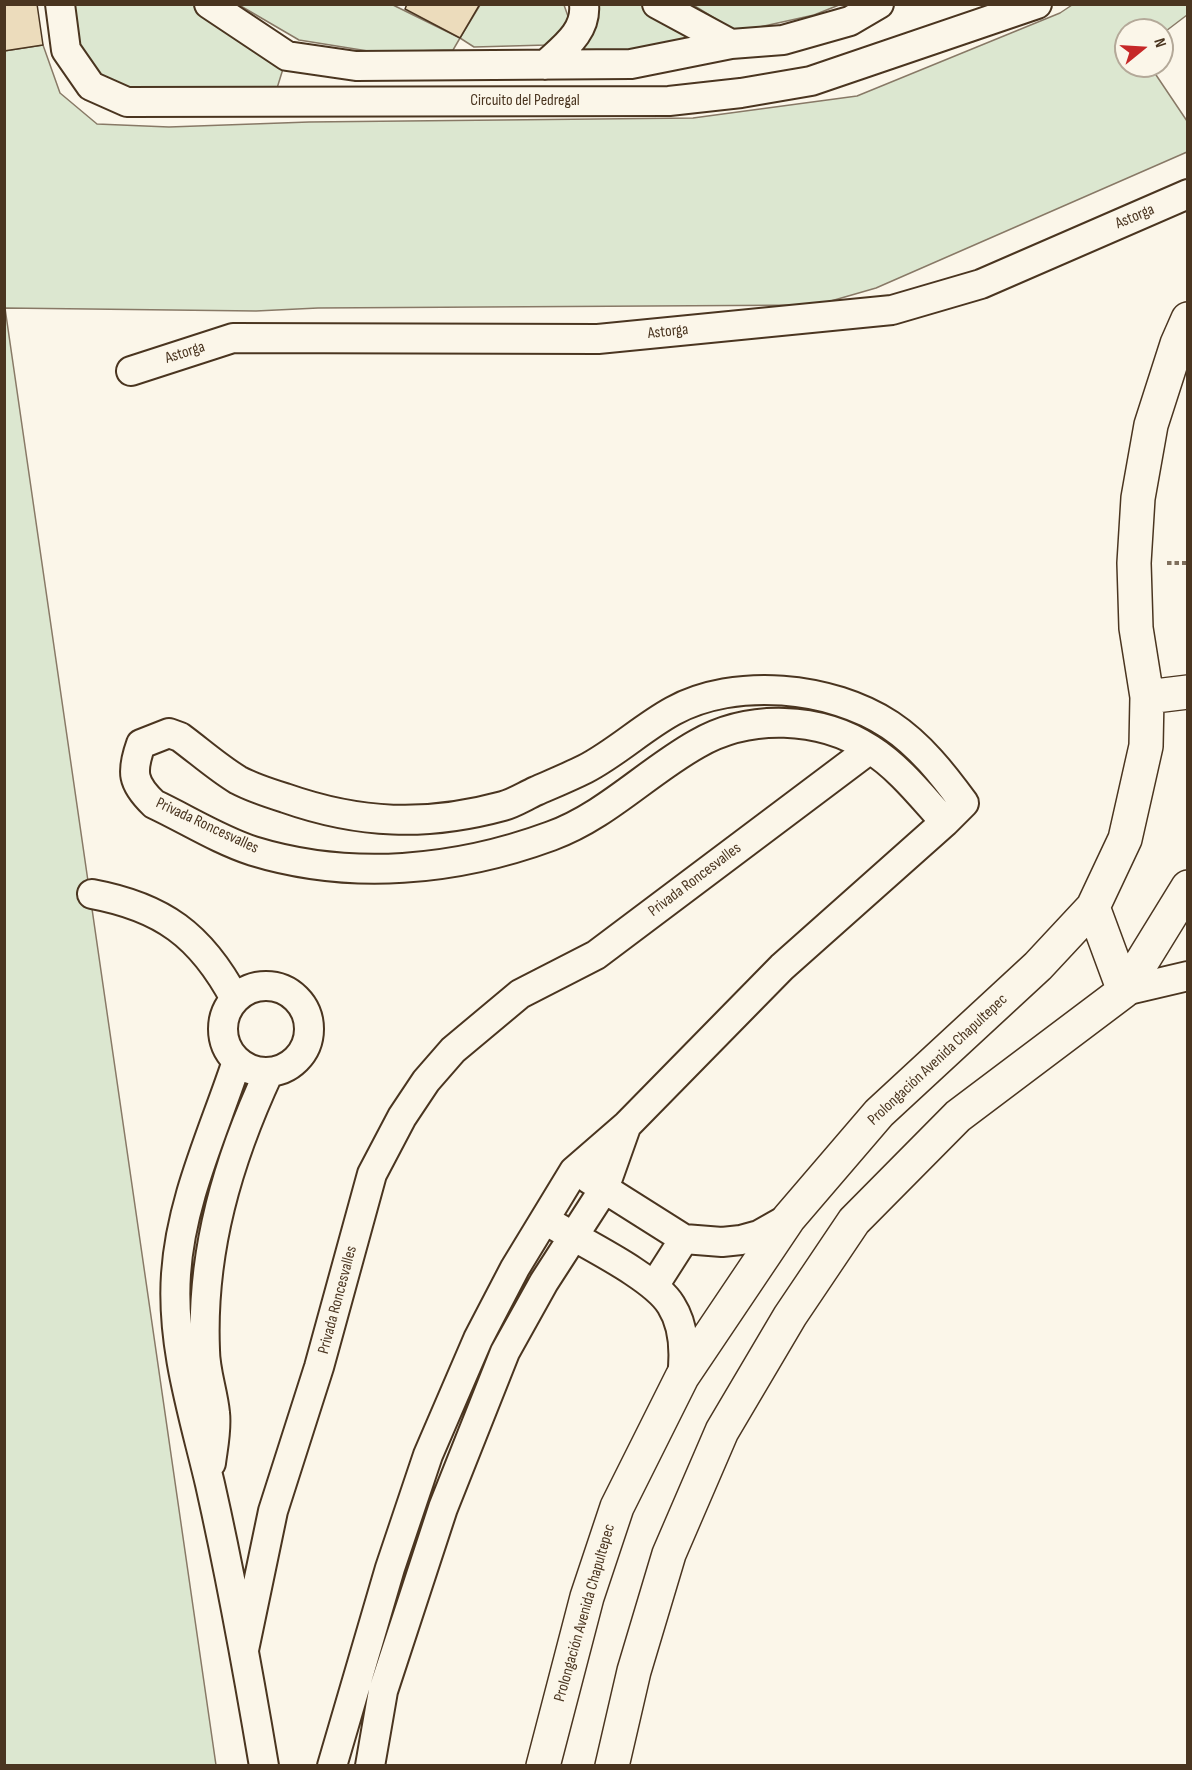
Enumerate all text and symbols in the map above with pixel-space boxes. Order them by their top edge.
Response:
north arrow [1114,18,1174,78]
text: N [1149,36,1170,50]
street label: Circuito del Pedregal [470,91,580,111]
street label: Astorga [1113,200,1157,234]
street label: Astorga [647,320,689,344]
street label: Astorga [163,338,207,368]
street label: Privada Roncesvalles [153,794,261,858]
street label: Privada Roncesvalles [645,839,745,921]
street label: Prolongación Avenida Chapultepec [864,990,1012,1130]
street label: Privada Roncesvalles [314,1244,362,1356]
street label: Prolongación Avenida Chapultepec [550,1522,620,1704]

